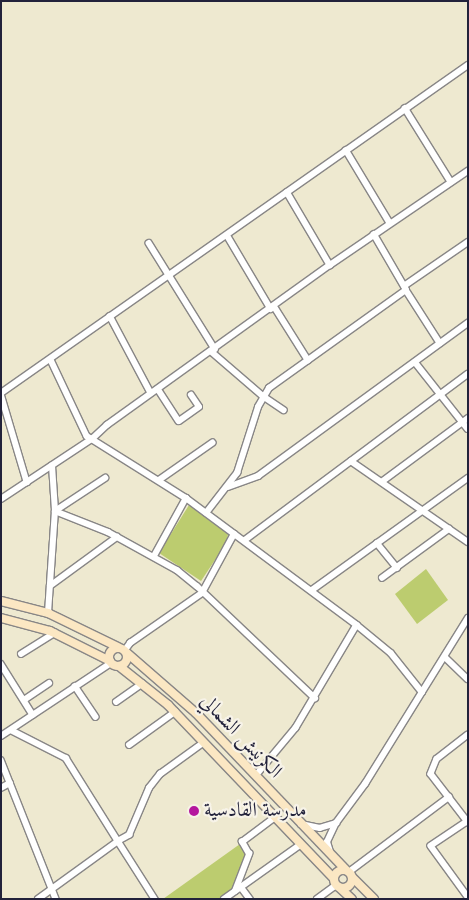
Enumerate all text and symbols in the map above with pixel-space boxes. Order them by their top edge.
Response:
street label: الكرنيش الشمالي [194,690,286,784]
place label: مدرسة القادسية [204,799,307,823]
marker: مدرسة القادسية [188,805,200,817]

